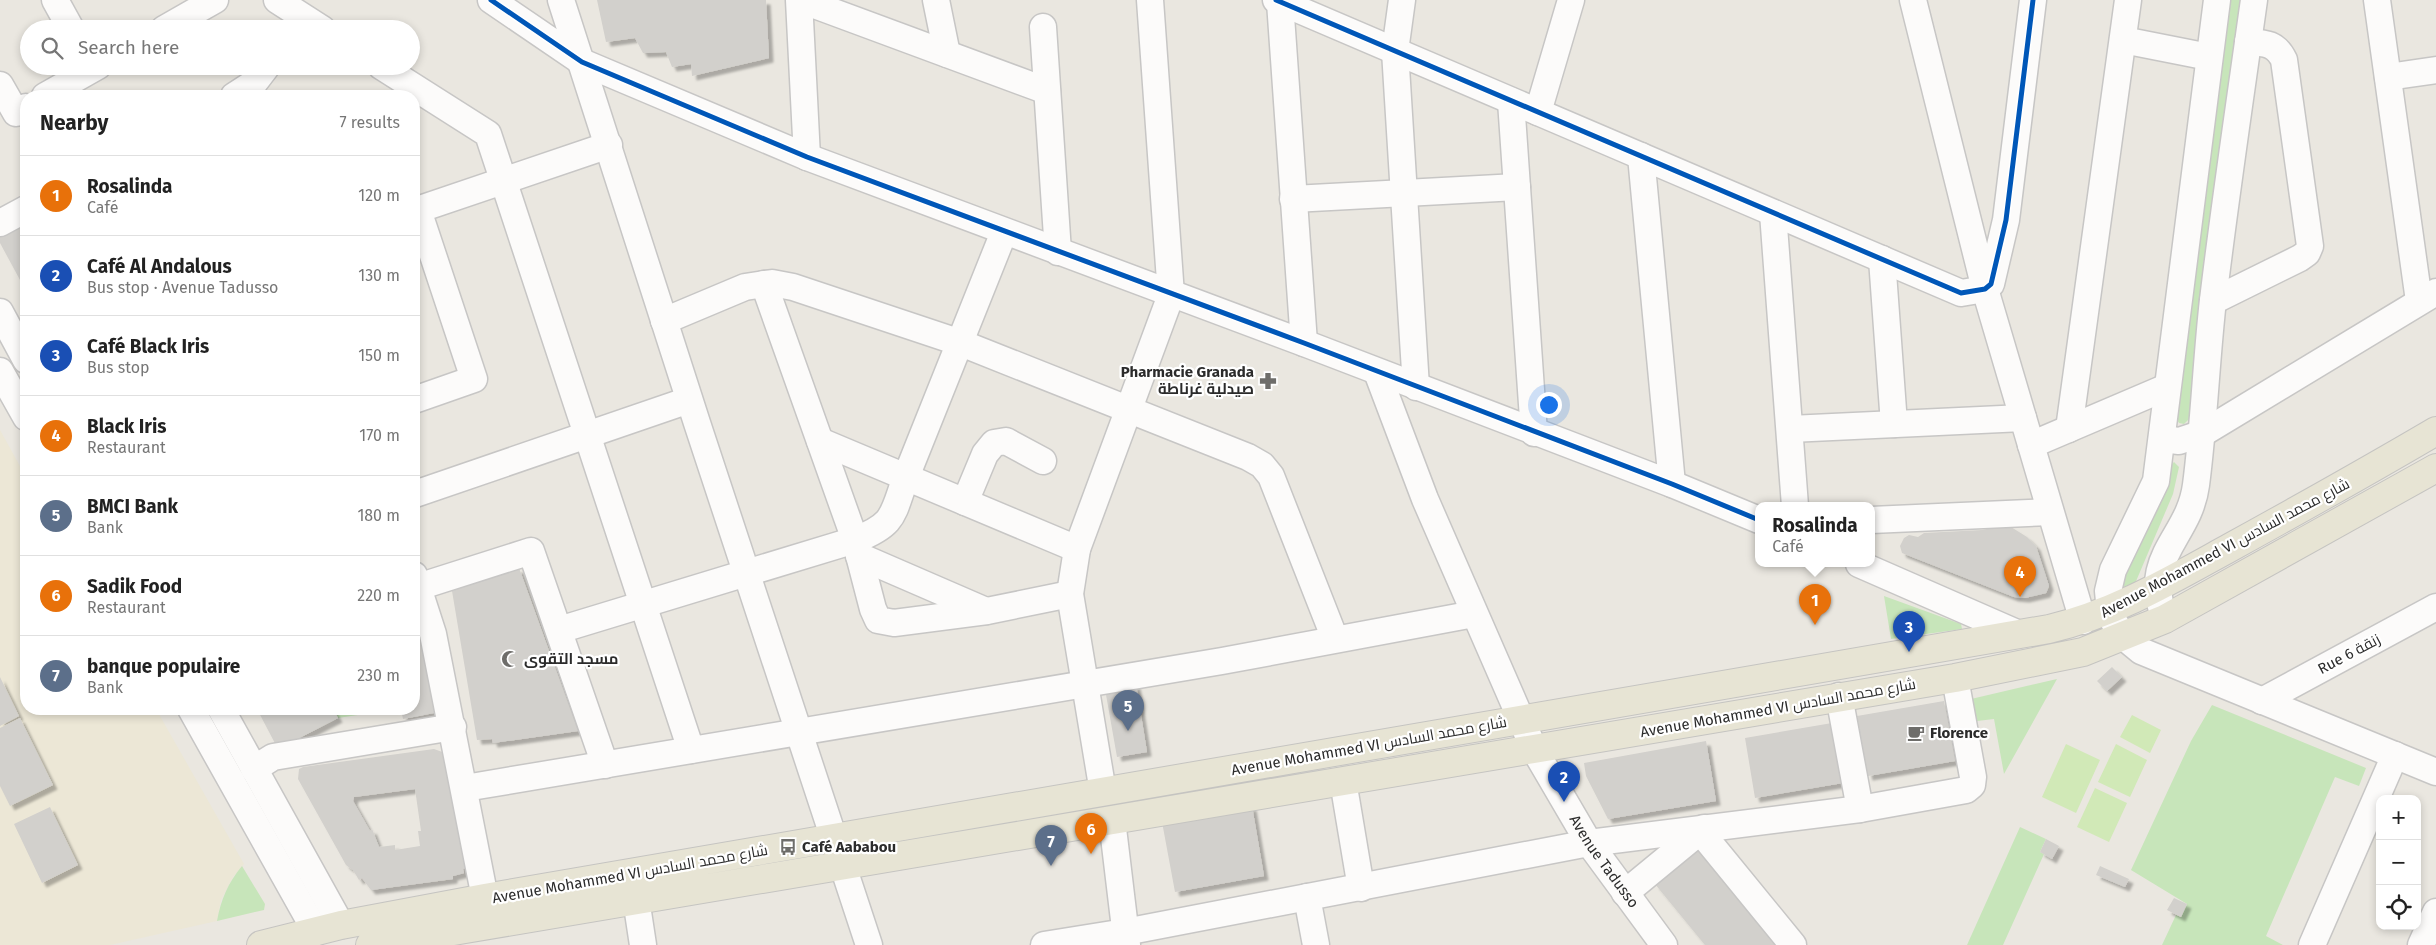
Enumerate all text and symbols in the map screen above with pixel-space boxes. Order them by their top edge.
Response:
search box [20,20,420,75]
icon: search [38,34,66,62]
text: Search here [78,36,179,59]
text: Nearby [40,110,108,136]
text: 7 results [340,113,400,132]
text: Rosalinda [87,175,173,198]
text: 1 [52,186,60,205]
text: 120 m [358,186,400,205]
text: Café [87,198,118,217]
text: Café Al Andalous [87,255,232,278]
text: 2 [52,266,60,285]
text: 130 m [358,266,400,285]
text: Bus stop · Avenue Tadusso [87,278,278,297]
text: Café Black Iris [87,335,209,358]
text: 3 [52,346,60,365]
text: 150 m [358,346,400,365]
text: Bus stop [87,358,150,377]
place label: Pharmacie Granada صيدلية غرناطة [1121,363,1254,398]
pharmacy icon: Pharmacie Granada صيدلية غرناطة [1258,371,1278,391]
your location [1536,392,1562,418]
text: Black Iris [87,415,167,438]
text: 4 [51,426,61,445]
text: 170 m [359,426,400,445]
text: Restaurant [87,438,166,457]
street label: Avenue Mohammed VI شارع محمد السادس [2097,474,2354,623]
text: BMCI Bank [87,495,178,518]
popup [1755,502,1875,567]
text: 5 [52,506,60,525]
text: 180 m [357,506,400,525]
text: Rosalinda [1772,514,1858,537]
text: Bank [87,518,123,537]
text: Café [1772,537,1804,556]
pin: 4 [2004,556,2036,597]
text: Sadik Food [87,575,182,598]
pin: 1 [1799,584,1831,625]
text: 6 [51,586,61,605]
text: 220 m [357,586,400,605]
text: Restaurant [87,598,166,617]
pin: 3 [1893,611,1925,652]
street label: Rue 6 زنقة [2315,630,2383,678]
mosque icon: مسجد التقوى [500,649,520,669]
place label: مسجد التقوى [524,650,619,668]
text: banque populaire [87,655,240,678]
text: 7 [52,666,60,685]
text: 230 m [357,666,400,685]
street label: Avenue Mohammed VI شارع محمد السادس [1639,675,1918,743]
text: Bank [87,678,123,697]
pin: 5 [1112,690,1144,731]
street label: Avenue Mohammed VI شارع محمد السادس [1230,713,1509,781]
cafe icon: Florence [1906,723,1926,743]
place label: Florence [1930,724,1988,742]
pin: 2 [1548,761,1580,802]
map controls [2376,795,2421,930]
button: + [2376,795,2421,840]
street label: Avenue Tadusso [1566,812,1643,911]
pin: 6 [1075,813,1107,854]
pin: 7 [1035,825,1067,866]
bus stop icon: Café Aababou [778,837,798,857]
place label: Café Aababou [802,838,896,856]
button: − [2376,840,2421,885]
street label: Avenue Mohammed VI شارع محمد السادس [491,841,770,909]
button: locate [2376,885,2421,930]

